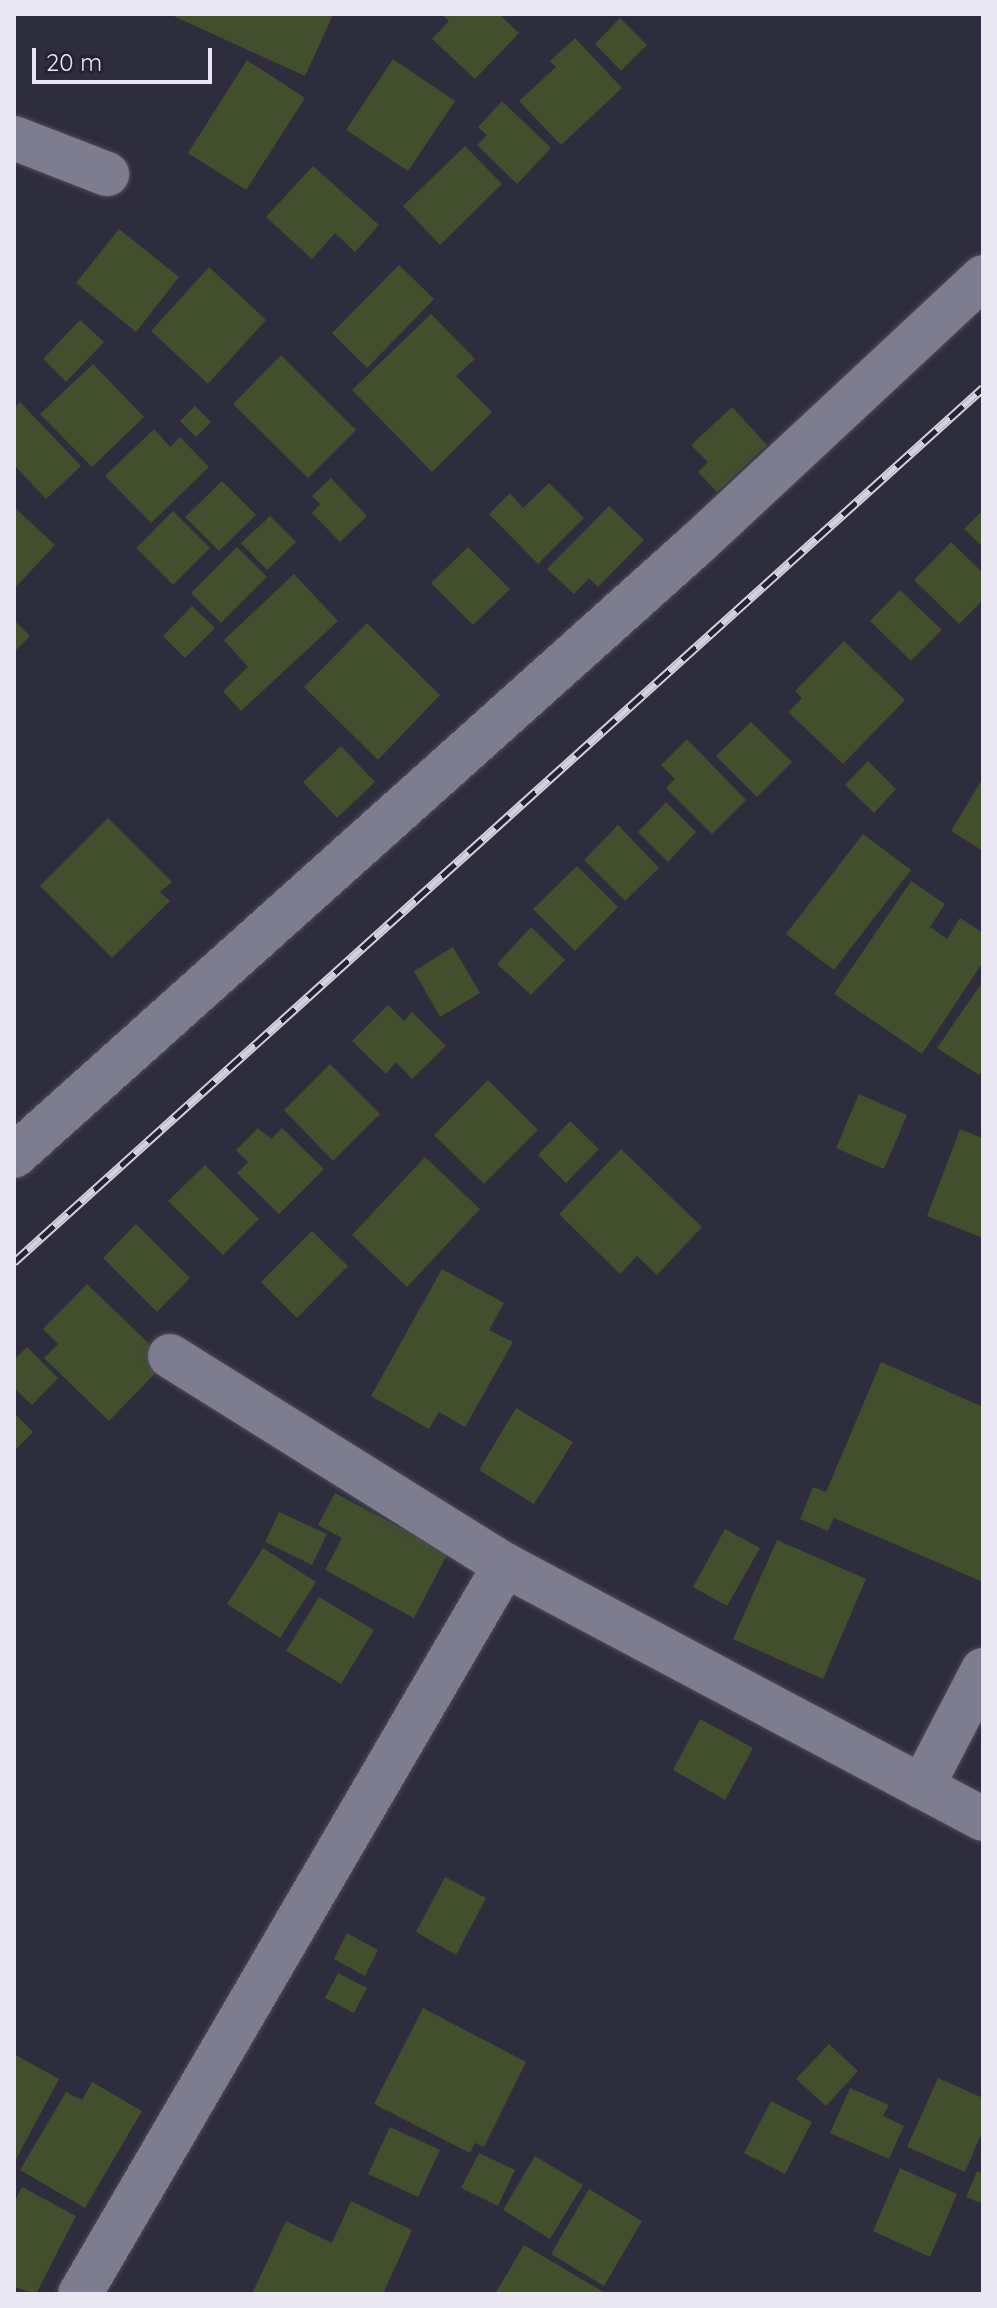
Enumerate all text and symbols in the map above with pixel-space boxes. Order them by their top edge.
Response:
scale bar [36,32,216,82]
text: 20 m [46,47,102,77]

